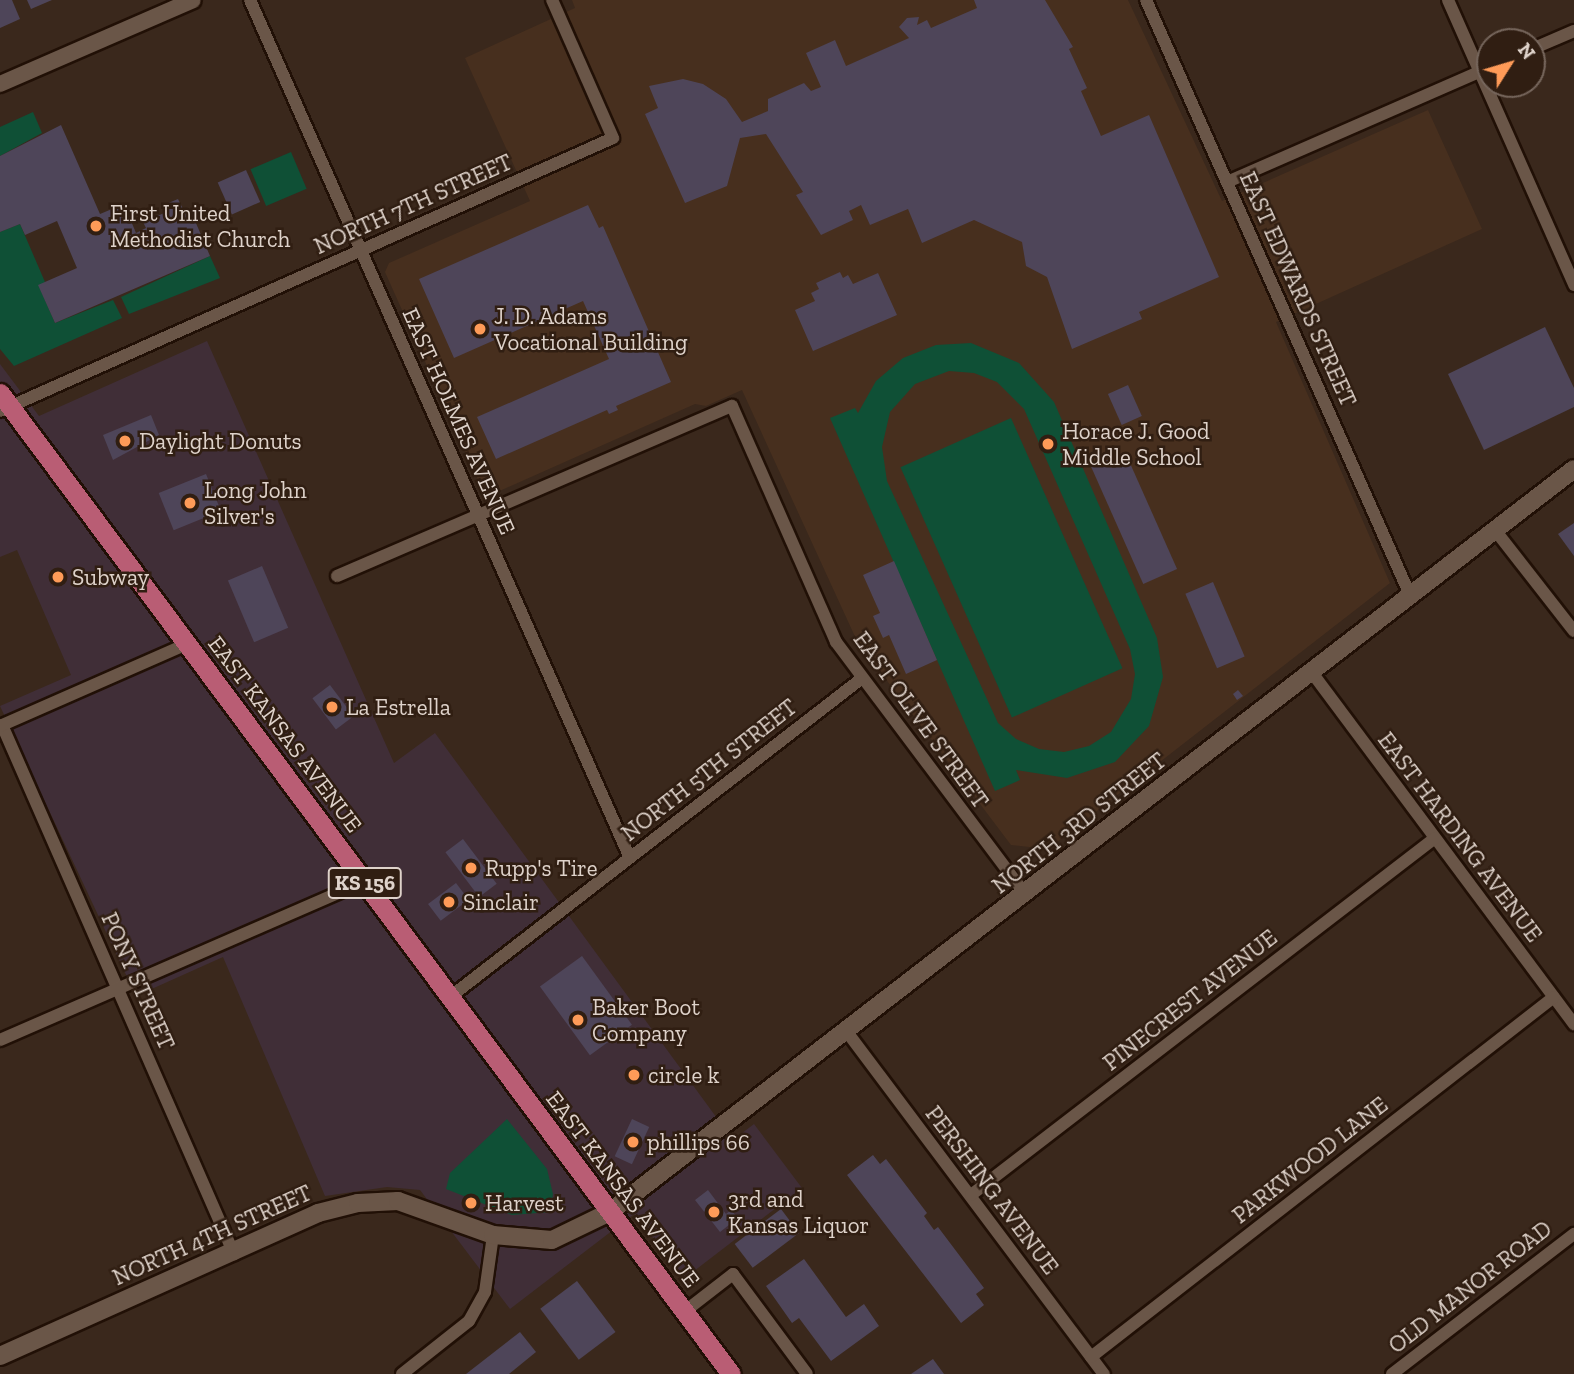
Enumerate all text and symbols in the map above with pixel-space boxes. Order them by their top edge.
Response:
north arrow [1476,28,1546,98]
text: N [1513,39,1540,64]
street label: NORTH 7TH STREET [310,148,516,260]
street label: EAST EDWARDS STREET [1234,167,1362,411]
place label: First United Methodist Church [110,199,290,253]
marker: First United Methodist Church [88,218,104,234]
place label: J. D. Adams Vocational Building [494,302,688,356]
street label: EAST HOLMES AVENUE [396,303,522,539]
marker: J. D. Adams Vocational Building [472,321,488,337]
place label: Horace J. Good Middle School [1062,417,1210,471]
place label: Daylight Donuts [139,427,302,455]
marker: Daylight Donuts [117,433,133,449]
marker: Horace J. Good Middle School [1040,436,1056,452]
place label: Long John Silver's [204,476,307,530]
marker: Long John Silver's [182,495,198,511]
place label: Subway [72,563,149,591]
marker: Subway [50,569,66,585]
street label: EAST OLIVE STREET [847,626,995,814]
street label: EAST KANSAS AVENUE [202,630,368,838]
place label: La Estrella [346,693,451,721]
street label: NORTH 5TH STREET [616,693,802,847]
marker: La Estrella [324,699,340,715]
street label: EAST HARDING AVENUE [1372,726,1548,948]
street label: NORTH 3RD STREET [987,747,1171,899]
place label: Rupp's Tire [485,854,598,882]
marker: Rupp's Tire [463,860,479,876]
road number: KS 156 [326,866,404,900]
place label: Sinclair [463,888,539,916]
marker: Sinclair [441,894,457,910]
street label: PONY STREET [95,908,181,1054]
street label: PINECREST AVENUE [1097,923,1283,1077]
place label: Baker Boot Company [592,993,700,1047]
marker: Baker Boot Company [570,1012,586,1028]
place label: circle k [648,1061,719,1089]
marker: circle k [626,1067,642,1083]
street label: EAST KANSAS AVENUE [540,1085,706,1293]
street label: PARKWOOD LANE [1227,1091,1393,1229]
street label: PERSHING AVENUE [919,1100,1065,1280]
place label: phillips 66 [647,1128,750,1156]
marker: phillips 66 [625,1134,641,1150]
street label: NORTH 4TH STREET [108,1179,316,1291]
place label: 3rd and Kansas Liquor [728,1185,869,1239]
place label: Harvest [485,1189,564,1217]
marker: Harvest [463,1195,479,1211]
marker: 3rd and Kansas Liquor [706,1204,722,1220]
street label: OLD MANOR ROAD [1383,1215,1557,1359]

